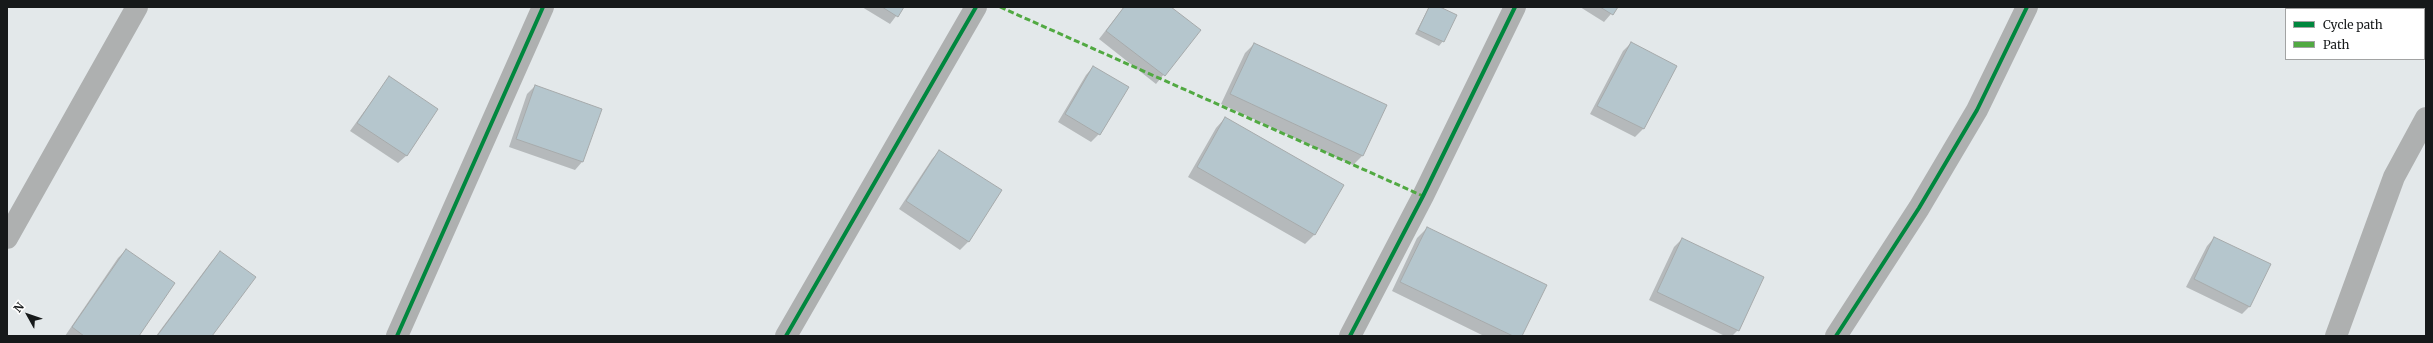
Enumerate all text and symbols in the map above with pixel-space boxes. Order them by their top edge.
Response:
legend [2285,8,2425,60]
text: Cycle path [2323,17,2383,32]
text: Path [2323,37,2349,52]
north arrow [8,295,48,335]
text: N [11,299,27,315]

